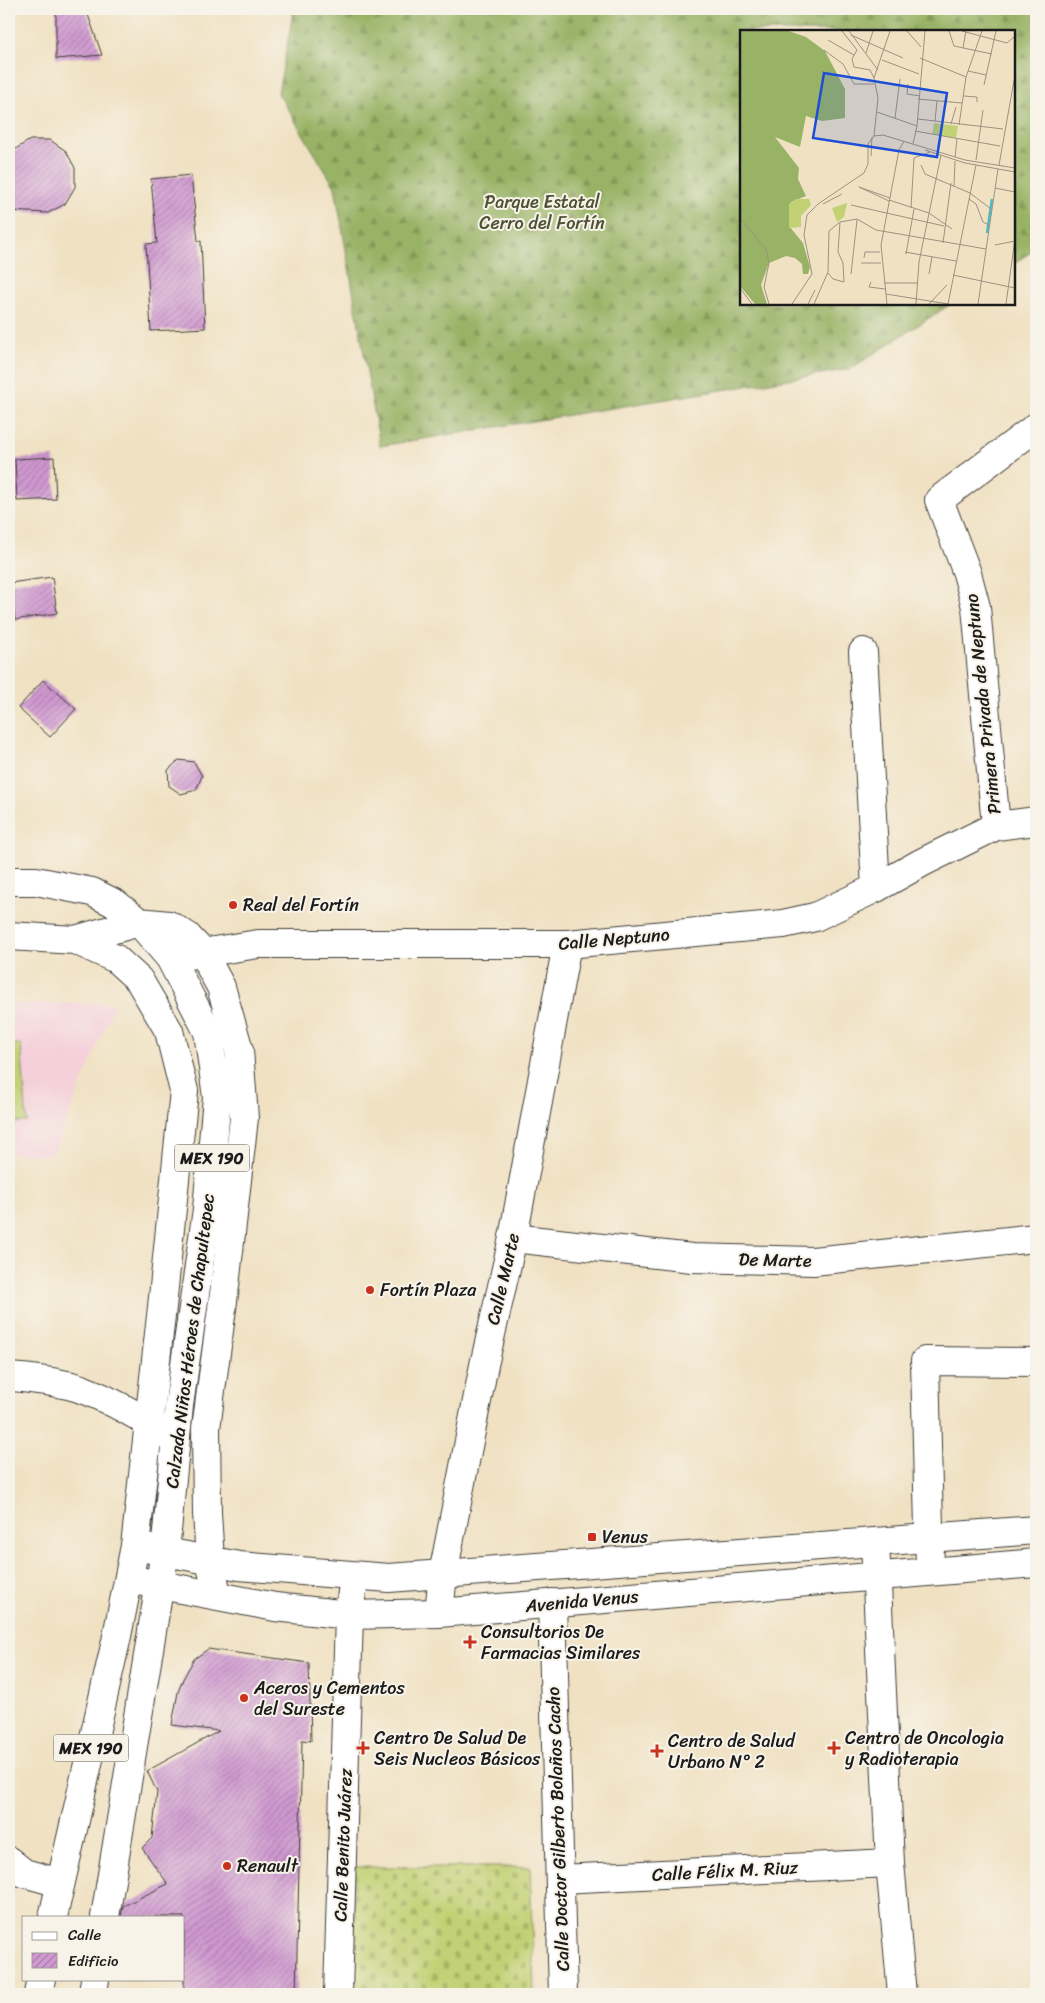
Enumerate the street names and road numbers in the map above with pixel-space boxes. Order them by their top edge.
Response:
street label: Primera Privada de Neptuno [955,592,1011,816]
street label: Calle Neptuno [557,918,671,960]
road number: MEX 190 [174,1144,250,1172]
street label: Calzada Niños Héroes de Chapultepec [156,1192,224,1490]
street label: Calle Marte [477,1230,529,1328]
street label: De Marte [738,1243,812,1277]
street label: Avenida Venus [523,1580,641,1622]
street label: Calle Doctor Gilberto Bolaños Cacho [537,1686,579,1972]
road number: MEX 190 [54,1735,128,1762]
street label: Calle Benito Juárez [324,1767,362,1922]
street label: Calle Félix M. Riuz [651,1851,799,1891]

